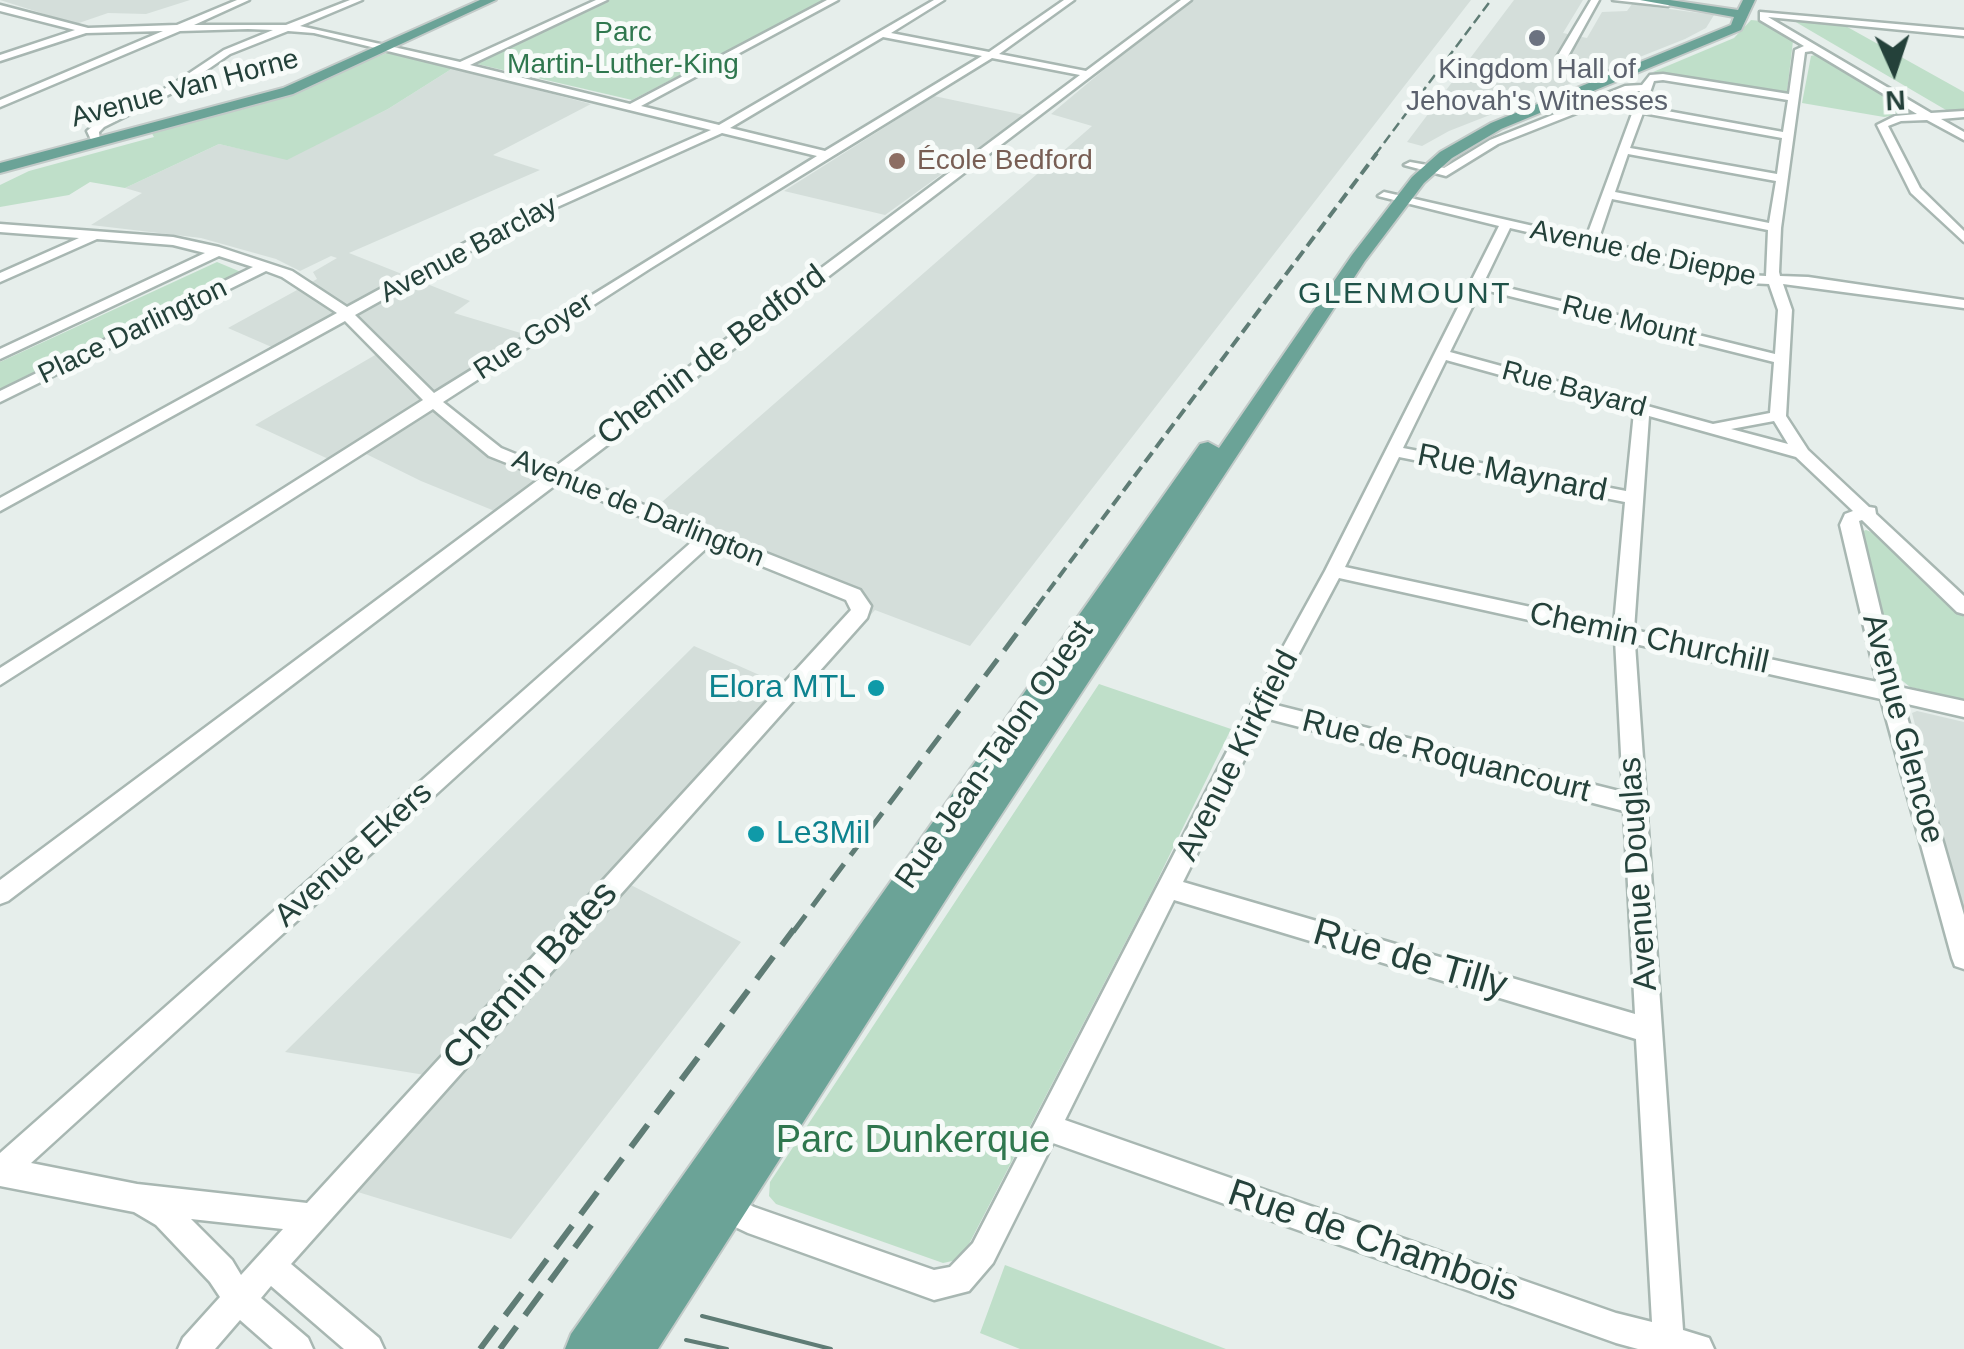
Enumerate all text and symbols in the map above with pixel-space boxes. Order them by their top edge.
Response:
park label: Parc Martin-Luther-King [507,16,739,82]
north arrow [1844,20,1944,120]
marker: Kingdom Hall of Jehovah's Witnesses [1526,27,1548,49]
street label: Avenue Van Horne [68,42,302,136]
place label: Kingdom Hall of Jehovah's Witnesses [1406,53,1668,119]
text: N [1885,84,1907,116]
place label: École Bedford [917,144,1093,178]
marker: École Bedford [886,150,908,172]
street label: Avenue Barclay [375,189,563,311]
street label: Avenue de Dieppe [1527,214,1759,294]
street label: Chemin de Bedford [590,258,834,454]
street label: Place Darlington [33,272,233,392]
district label: GLENMOUNT [1298,277,1512,313]
street label: Rue Goyer [468,286,600,388]
street label: Rue Mount [1558,289,1700,355]
street label: Rue Bayard [1498,355,1650,425]
street label: Rue Maynard [1414,437,1610,511]
street label: Avenue de Darlington [507,443,769,575]
street label: Chemin Churchill [1526,595,1772,683]
street label: Avenue Glencoe [1853,610,1951,848]
street label: Rue Jean-Talon Ouest [888,614,1102,896]
street label: Avenue Kirkfield [1169,645,1307,867]
place label: Elora MTL [708,669,856,707]
marker: Elora MTL [865,677,887,699]
street label: Rue de Roquancourt [1298,703,1594,811]
street label: Avenue Douglas [1612,756,1666,992]
street label: Avenue Ekers [267,774,441,936]
place label: Le3Mil [776,815,870,853]
marker: Le3Mil [745,823,767,845]
street label: Chemin Bates [434,872,628,1080]
street label: Rue de Tilly [1308,911,1512,1009]
park label: Parc Dunkerque [776,1119,1050,1165]
street label: Rue de Chambois [1222,1171,1524,1313]

